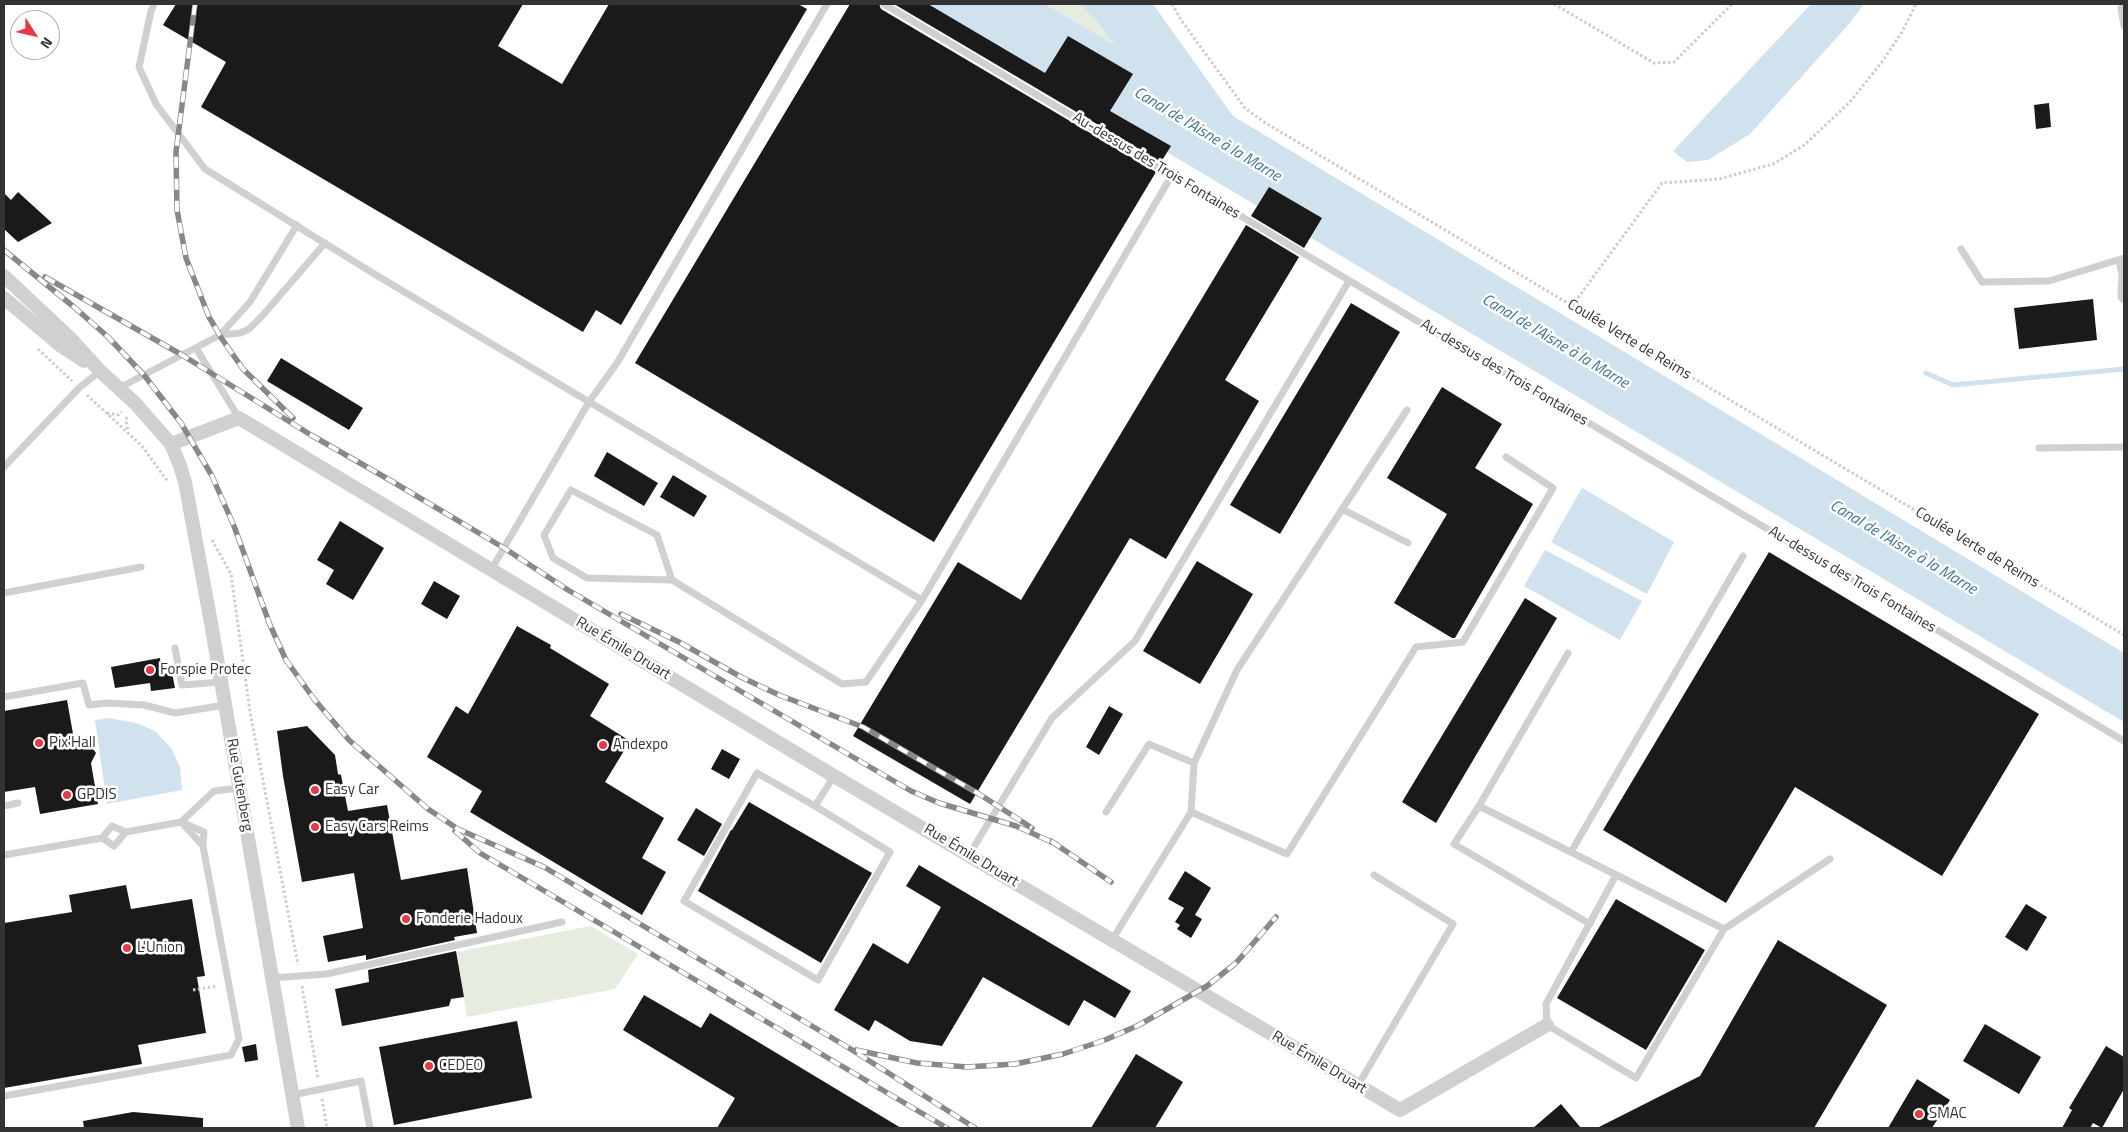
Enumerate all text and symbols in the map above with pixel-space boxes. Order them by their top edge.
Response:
north arrow [10,10,60,60]
text: N [35,33,58,53]
water label: Canal de l'Aisne à la Marne [1130,83,1284,187]
street label: Au-dessus des Trois Fontaines [1069,109,1243,223]
water label: Canal de l'Aisne à la Marne [1478,290,1632,394]
street label: Coulée Verte de Reims [1564,296,1694,384]
street label: Au-dessus des Trois Fontaines [1417,316,1591,430]
water label: Canal de l'Aisne à la Marne [1826,496,1980,600]
street label: Coulée Verte de Reims [1912,504,2042,592]
street label: Au-dessus des Trois Fontaines [1765,523,1939,637]
street label: Rue Émile Druart [572,614,674,684]
place label: Forspie Protec [160,661,251,679]
marker: Forspie Protec [144,664,156,676]
place label: Pix'Hall [49,734,96,752]
place label: Andexpo [613,736,668,754]
marker: Pix'Hall [33,737,45,749]
street label: Rue Gutenberg [222,737,256,833]
marker: Andexpo [597,739,609,751]
place label: Easy Car [325,781,379,799]
marker: Easy Car [309,784,321,796]
place label: GPDIS [77,786,117,804]
marker: GPDIS [61,789,73,801]
place label: Easy Cars Reims [325,818,429,836]
marker: Easy Cars Reims [309,821,321,833]
street label: Rue Émile Druart [920,821,1022,891]
place label: Fonderie Hadoux [416,910,523,928]
marker: Fonderie Hadoux [400,913,412,925]
place label: L'Union [137,939,183,957]
marker: L'Union [121,942,133,954]
street label: Rue Émile Druart [1268,1028,1370,1098]
place label: CEDEO [439,1057,483,1075]
marker: CEDEO [423,1060,435,1072]
place label: SMAC [1929,1105,1967,1123]
marker: SMAC [1913,1108,1925,1120]

